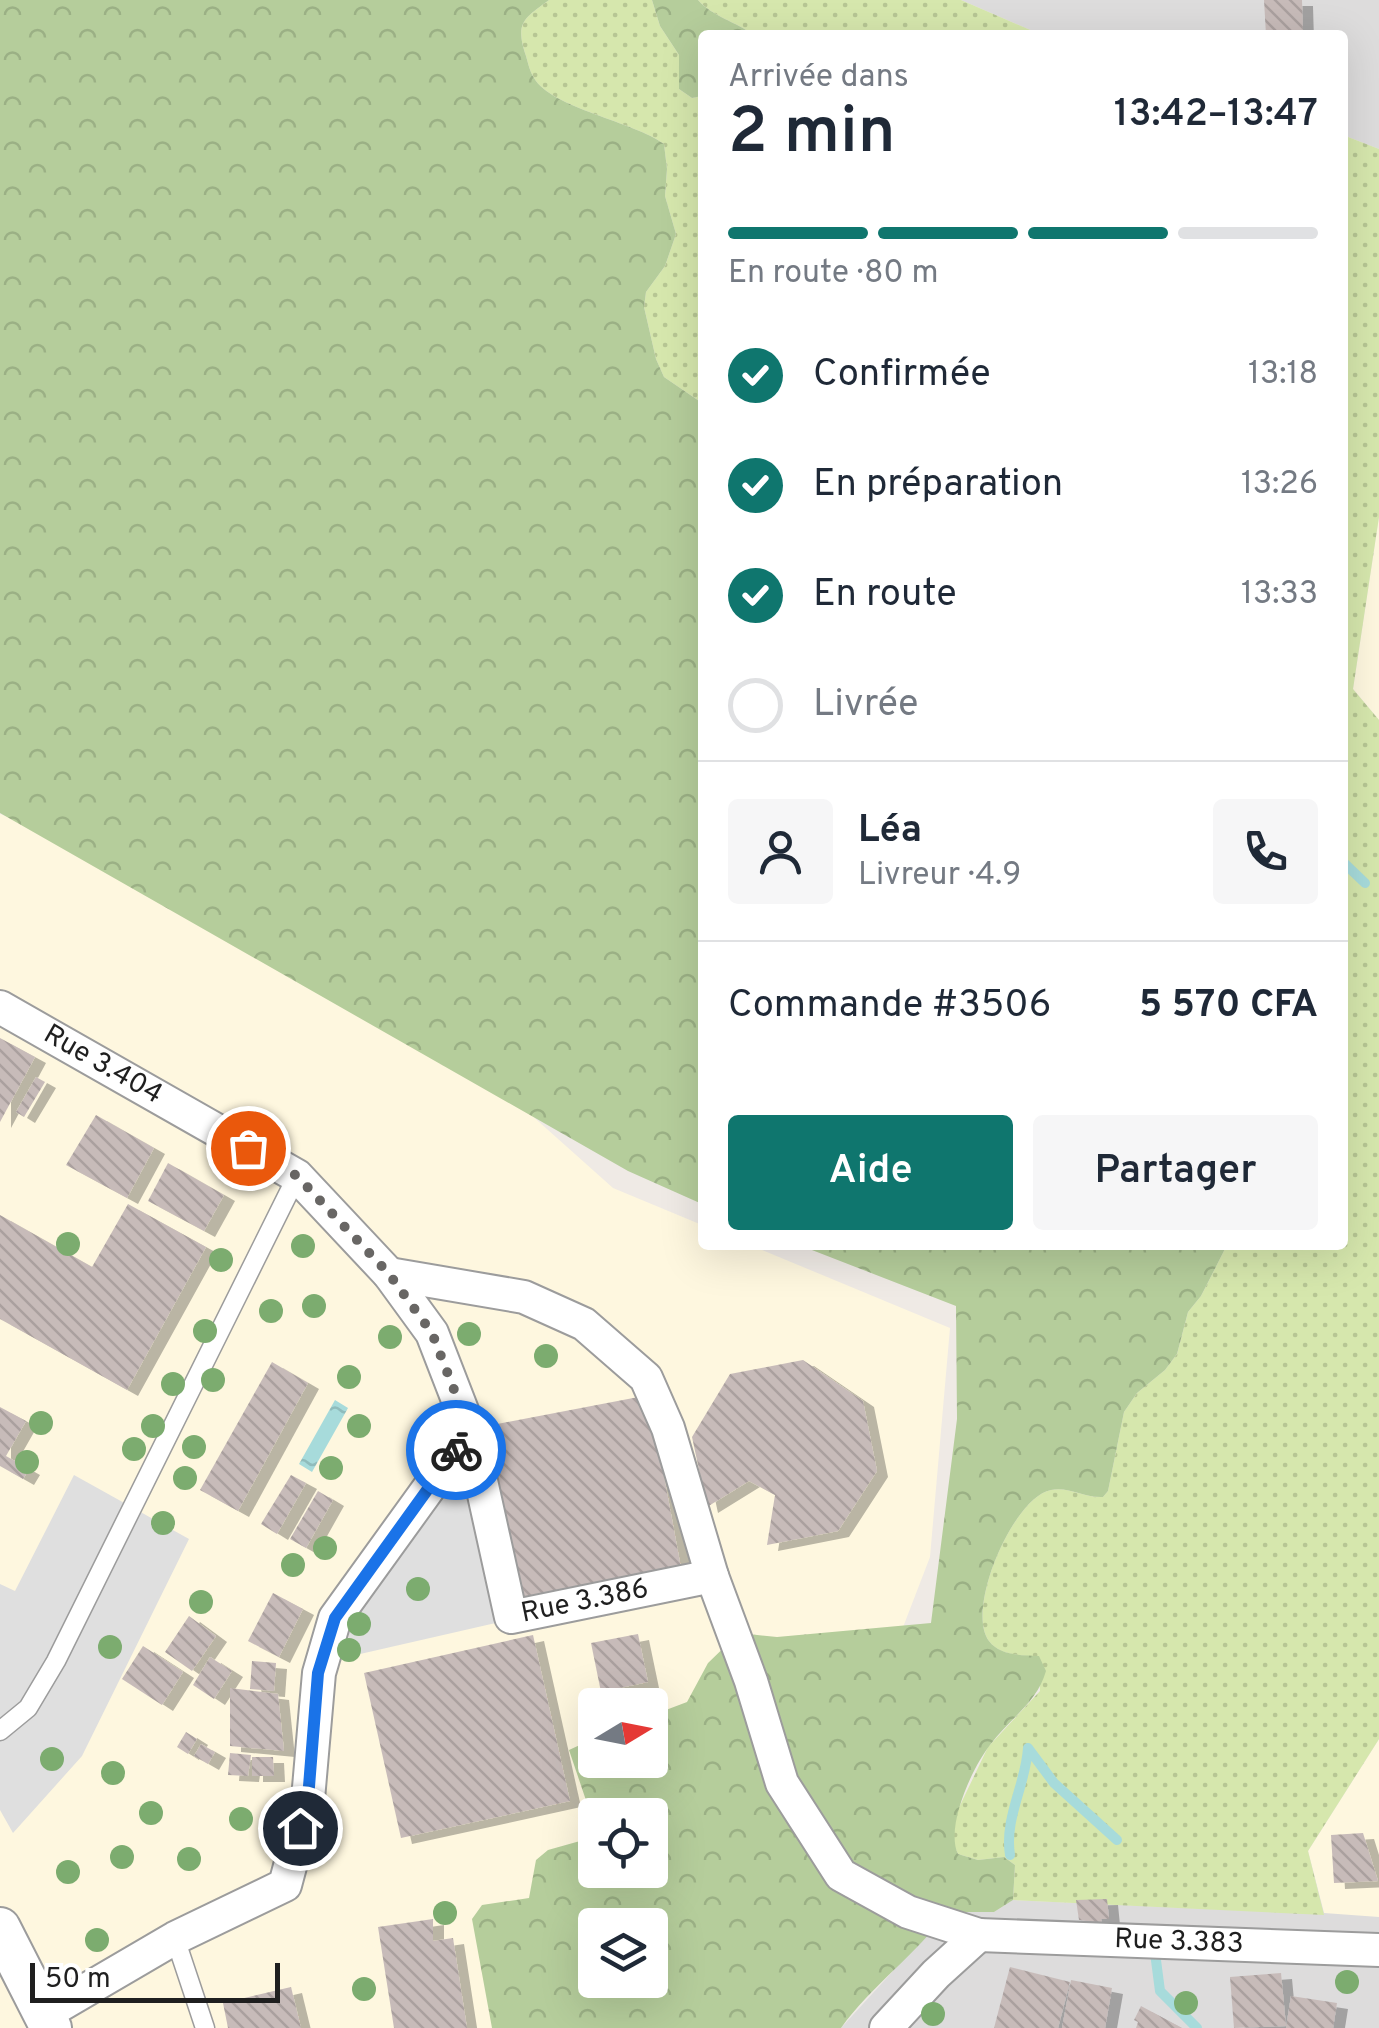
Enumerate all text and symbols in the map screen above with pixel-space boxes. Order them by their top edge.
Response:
text: Arrivée dans [728,58,909,98]
text: 13:42–13:47 [1114,91,1318,140]
text: 2 min [728,94,896,176]
text: En route · 80 m [728,254,939,294]
icon: check [728,348,783,403]
text: Confirmée [813,351,991,400]
text: 13:18 [1248,355,1318,395]
icon: check [728,458,783,513]
text: En préparation [813,461,1063,510]
text: 13:26 [1241,465,1318,505]
icon: check [728,568,783,623]
text: En route [813,571,957,620]
text: 13:33 [1241,575,1318,615]
text: Livrée [813,681,918,730]
button: person [728,799,833,904]
button: phone [1213,799,1318,904]
text: Léa [858,807,922,856]
text: Livreur · 4.9 [858,856,1021,896]
text: Commande #3506 [728,982,1051,1031]
text: 5 570 CFA [1139,982,1318,1031]
street label: Rue 3.404 [37,1017,169,1113]
pin [206,1106,291,1191]
button: Aide [728,1115,1013,1230]
button: Partager [1033,1115,1318,1230]
icon: bag [221,1121,276,1176]
courier [406,1400,506,1500]
icon: bike [429,1423,484,1478]
street label: Rue 3.386 [518,1571,652,1632]
north arrow [578,1688,668,1778]
map controls [578,1688,668,1998]
pin [258,1786,343,1871]
button: locate [578,1798,668,1888]
icon: home [273,1801,328,1856]
button: layers [578,1908,668,1998]
street label: Rue 3.383 [1114,1922,1244,1963]
scale bar [30,1958,280,2002]
text: 50 m [45,1962,111,1998]

